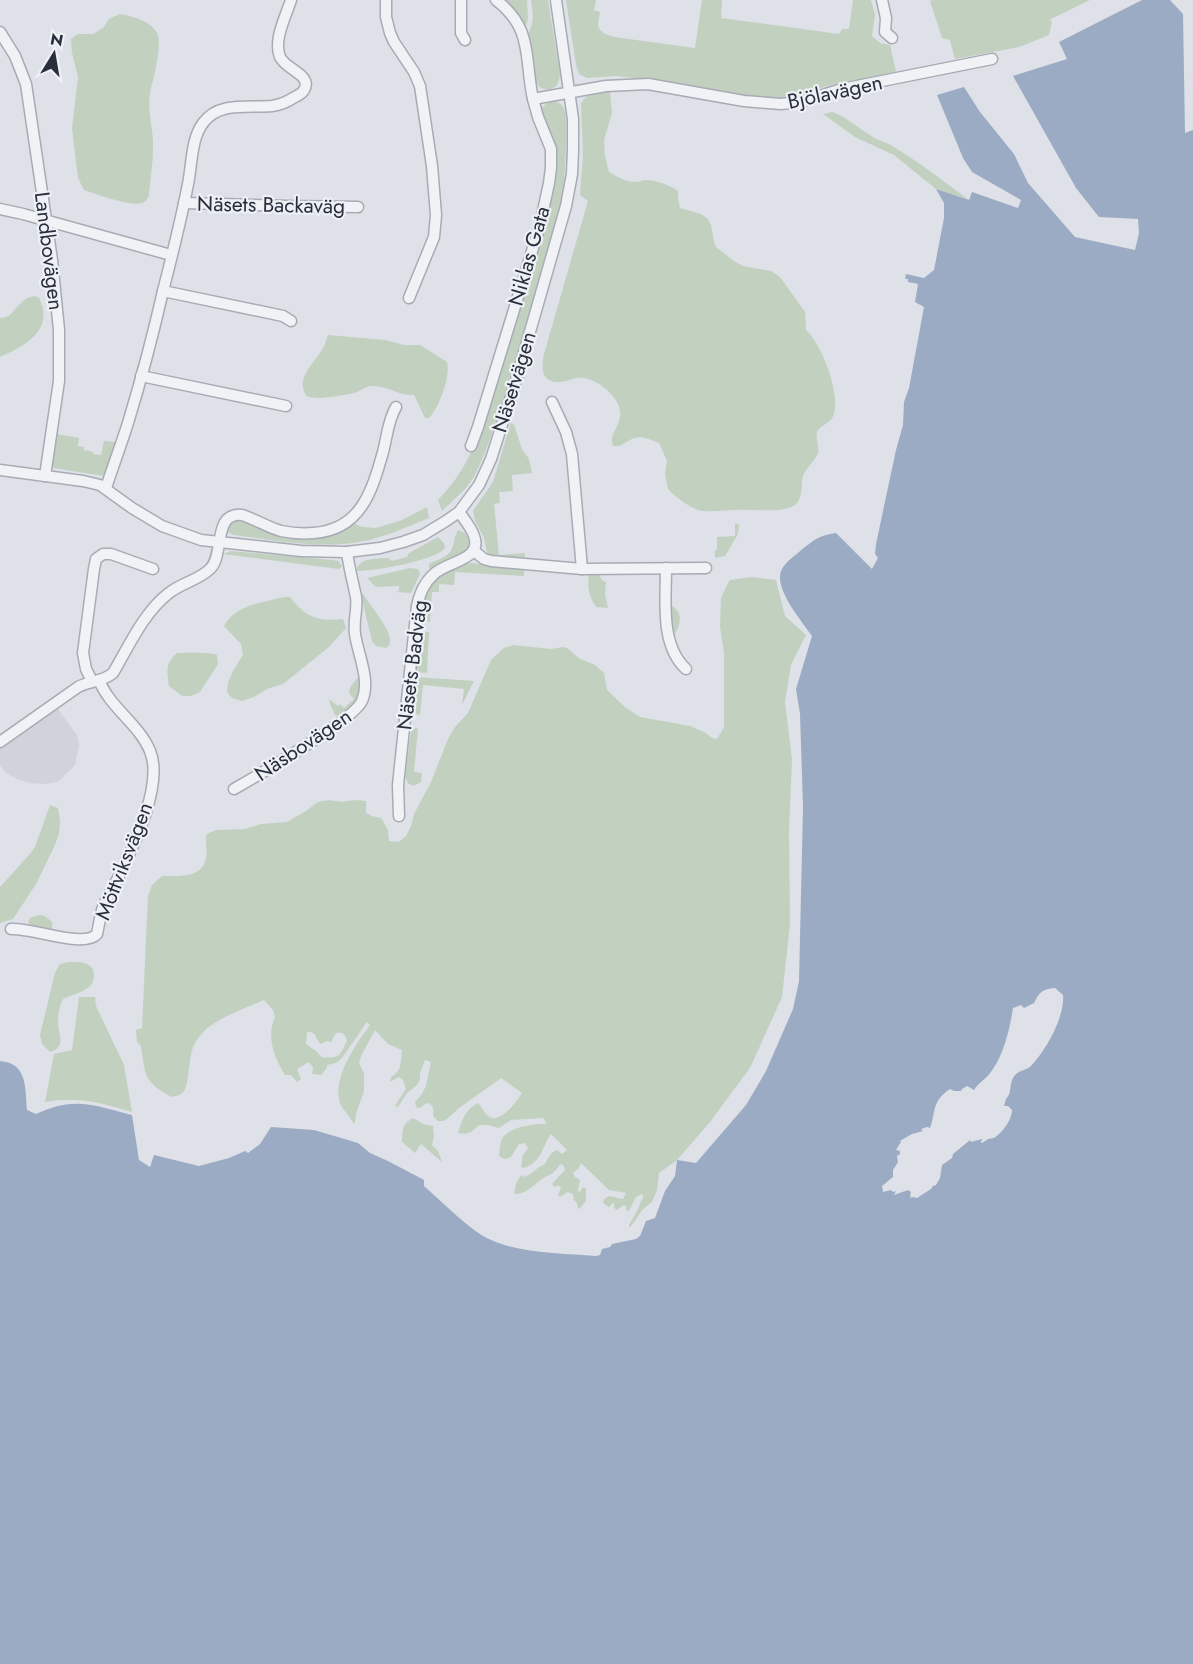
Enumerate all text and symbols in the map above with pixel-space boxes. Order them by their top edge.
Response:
north arrow [24,24,84,84]
text: N [48,27,65,52]
street label: Bjölavägen [785,67,885,117]
street label: Näsets Backaväg [197,189,345,221]
street label: Landbovägen [27,190,71,312]
street label: Niklas Gata [500,203,558,309]
street label: Näsetvägen [484,328,544,436]
street label: Näsets Badväg [389,598,435,732]
street label: Näsbovägen [248,701,358,789]
street label: Möttviksvägen [88,798,160,924]

